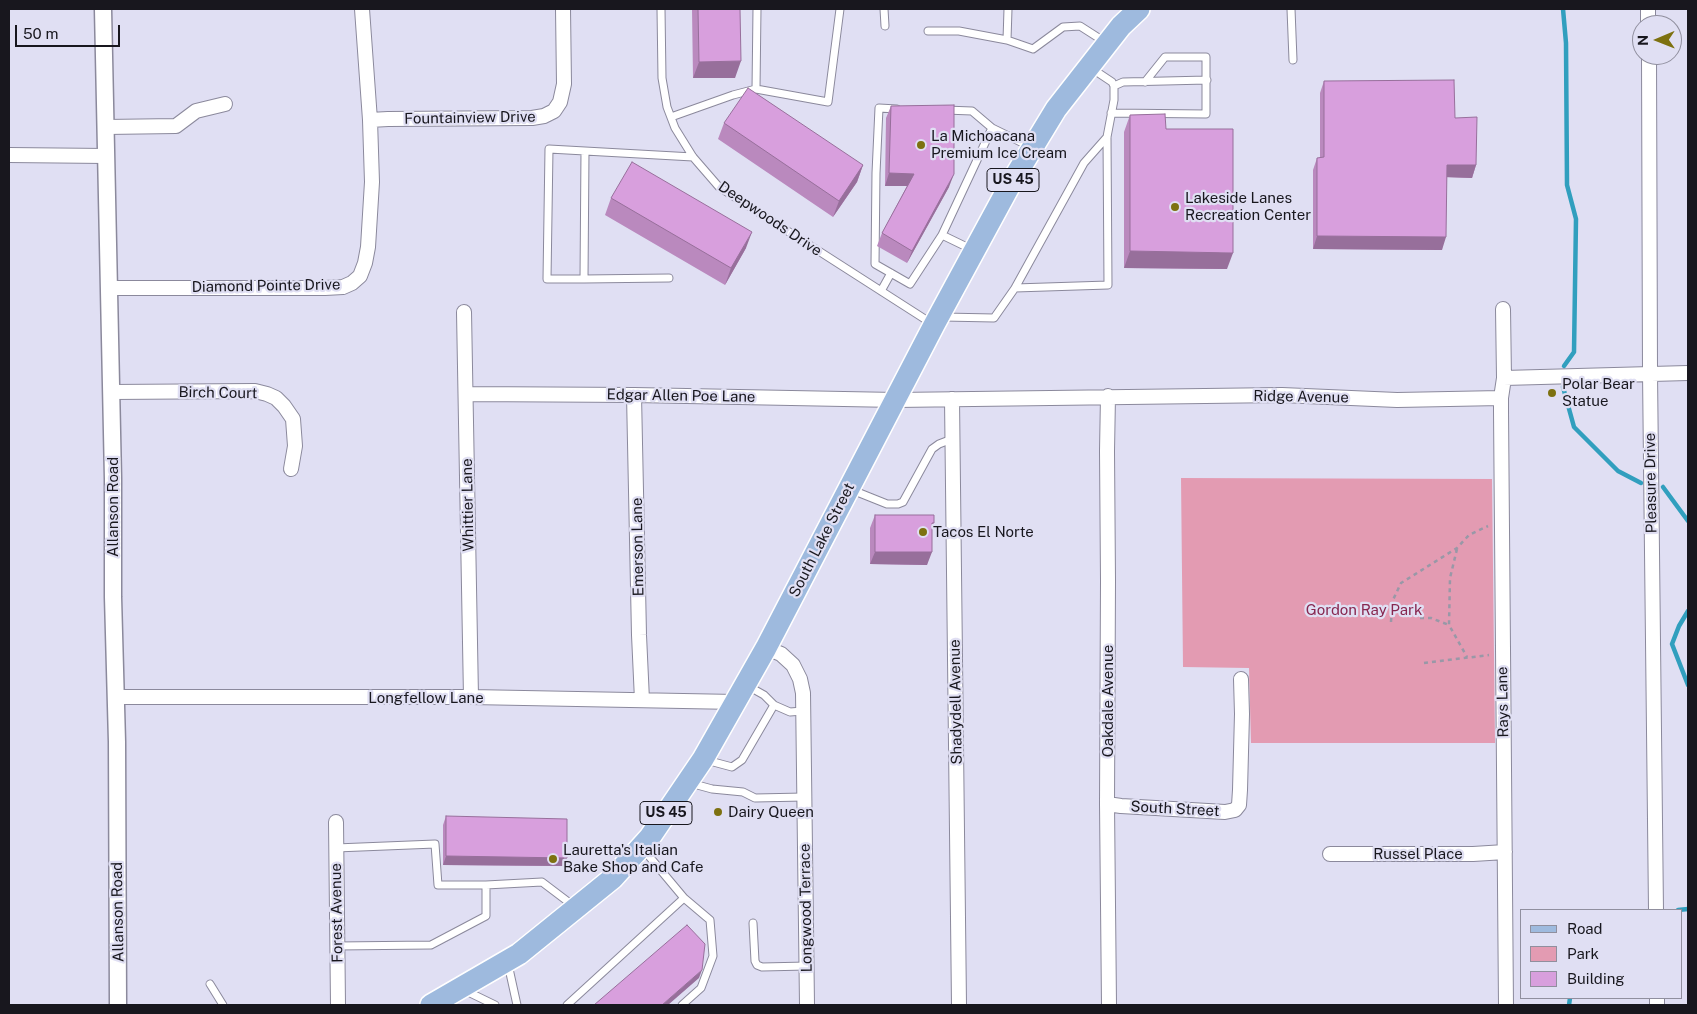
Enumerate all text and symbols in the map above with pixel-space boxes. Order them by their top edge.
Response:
scale bar [18,15,122,47]
north arrow [1632,15,1682,65]
text: 50 m [23,25,58,42]
text: N [1635,35,1651,46]
street label: Fountainview Drive [404,108,536,128]
place label: La Michoacana Premium Ice Cream [931,127,1067,162]
marker: La Michoacana Premium Ice Cream [915,139,927,151]
road number: US 45 [987,168,1039,192]
street label: Deepwoods Drive [715,178,825,260]
place label: Lakeside Lanes Recreation Center [1185,189,1311,224]
marker: Lakeside Lanes Recreation Center [1169,201,1181,213]
street label: Diamond Pointe Drive [191,276,341,296]
place label: Polar Bear Statue [1562,375,1635,410]
street label: Birch Court [178,383,258,403]
street label: Edgar Allen Poe Lane [606,386,756,406]
street label: Ridge Avenue [1253,387,1349,407]
marker: Polar Bear Statue [1546,387,1558,399]
street label: Pleasure Drive [1641,433,1661,533]
street label: Allanson Road [104,457,122,557]
street label: Whittier Lane [458,458,478,552]
street label: South Lake Street [785,480,859,600]
street label: Emerson Lane [628,498,648,596]
place label: Tacos El Norte [933,523,1034,541]
marker: Tacos El Norte [917,526,929,538]
park label: Gordon Ray Park [1306,601,1422,619]
street label: Shadydell Avenue [946,639,966,765]
street label: Oakdale Avenue [1099,645,1117,757]
street label: Rays Lane [1493,666,1513,738]
street label: Longfellow Lane [368,689,484,707]
street label: South Street [1130,798,1220,820]
road number: US 45 [640,801,692,824]
place label: Dairy Queen [728,803,814,821]
marker: Dairy Queen [712,806,724,818]
place label: Lauretta's Italian Bake Shop and Cafe [563,841,703,876]
street label: Longwood Terrace [796,844,816,972]
street label: Russel Place [1373,845,1463,863]
marker: Lauretta's Italian Bake Shop and Cafe [547,853,559,865]
street label: Allanson Road [108,862,128,962]
street label: Forest Avenue [327,863,347,963]
legend [1520,909,1682,999]
text: Road [1567,920,1603,937]
text: Park [1567,945,1599,962]
text: Building [1567,970,1625,987]

